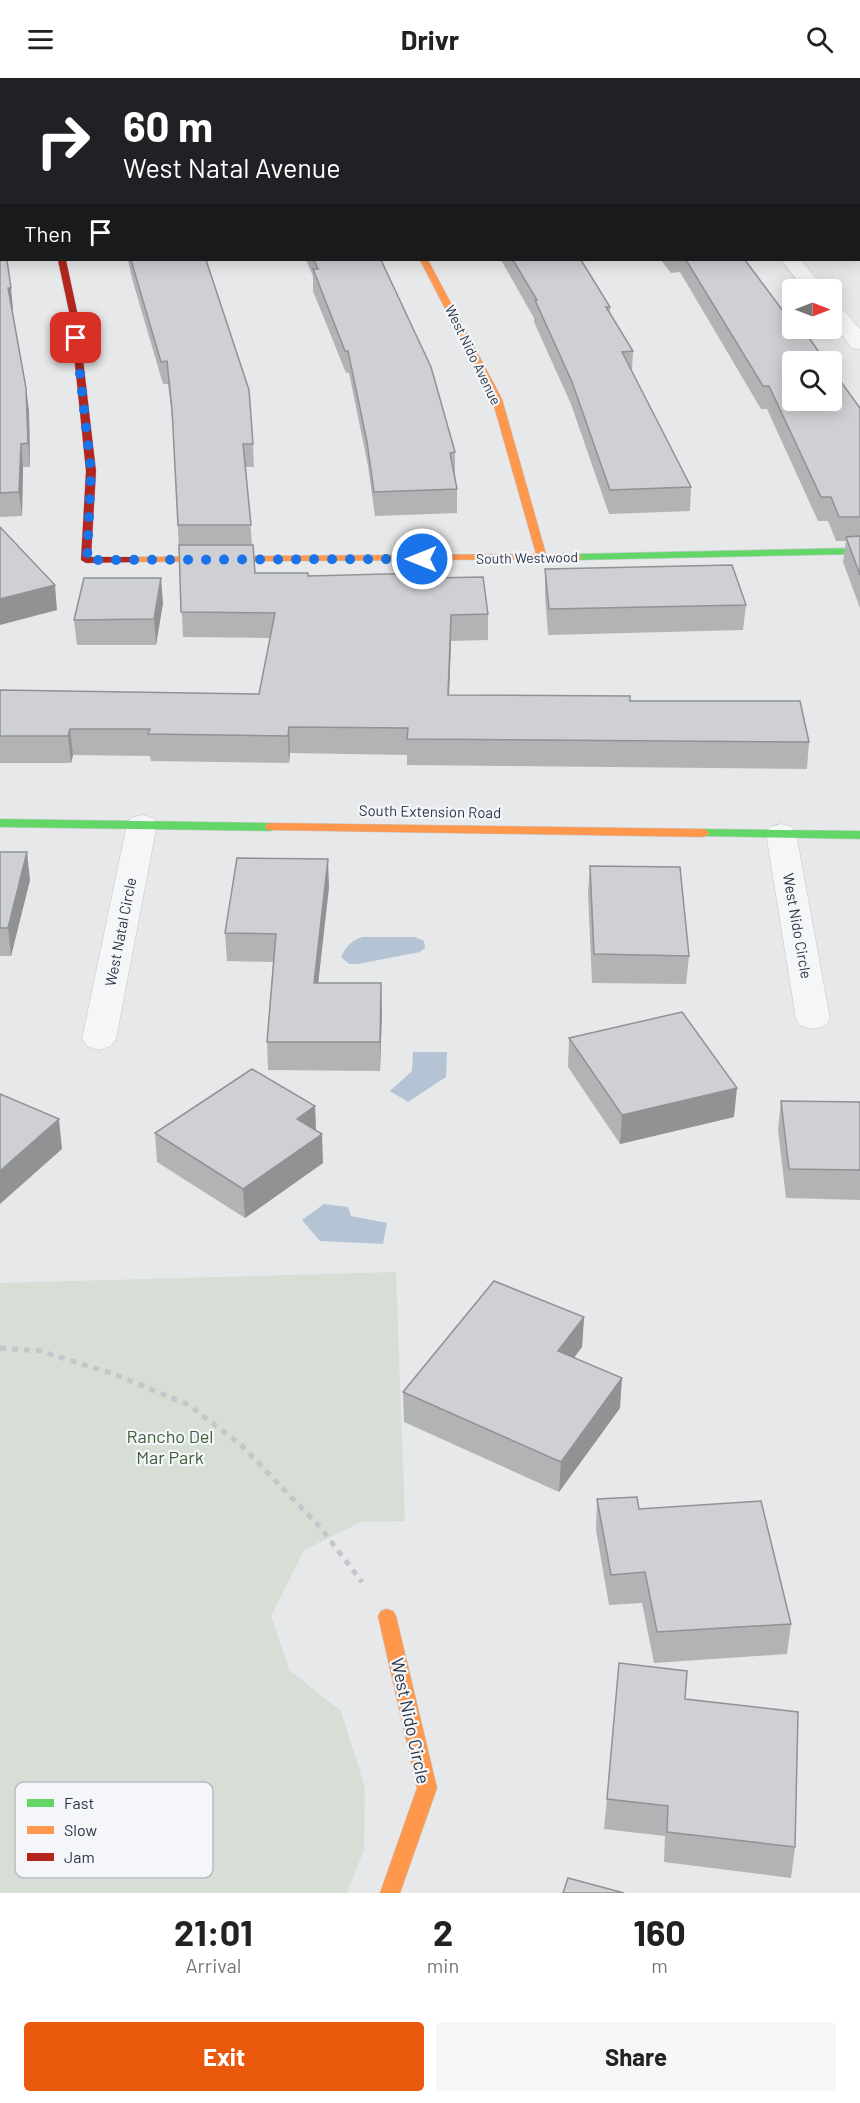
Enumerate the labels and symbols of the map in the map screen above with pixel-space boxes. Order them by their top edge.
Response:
north arrow [782,279,842,339]
street label: West Nido Avenue [442,302,505,408]
pin [50,312,101,363]
position arrow [390,527,454,591]
street label: South Westwood [476,548,578,567]
street label: South Extension Road [359,801,501,821]
street label: West Nido Circle [780,872,816,980]
street label: West Natal Circle [101,876,139,988]
park label: Rancho Del Mar Park [127,1425,214,1468]
street label: West Nido Circle [387,1656,435,1786]
legend [15,1782,213,1878]
text: Fast [64,1793,94,1812]
text: Slow [64,1820,97,1839]
text: Jam [64,1847,95,1866]

